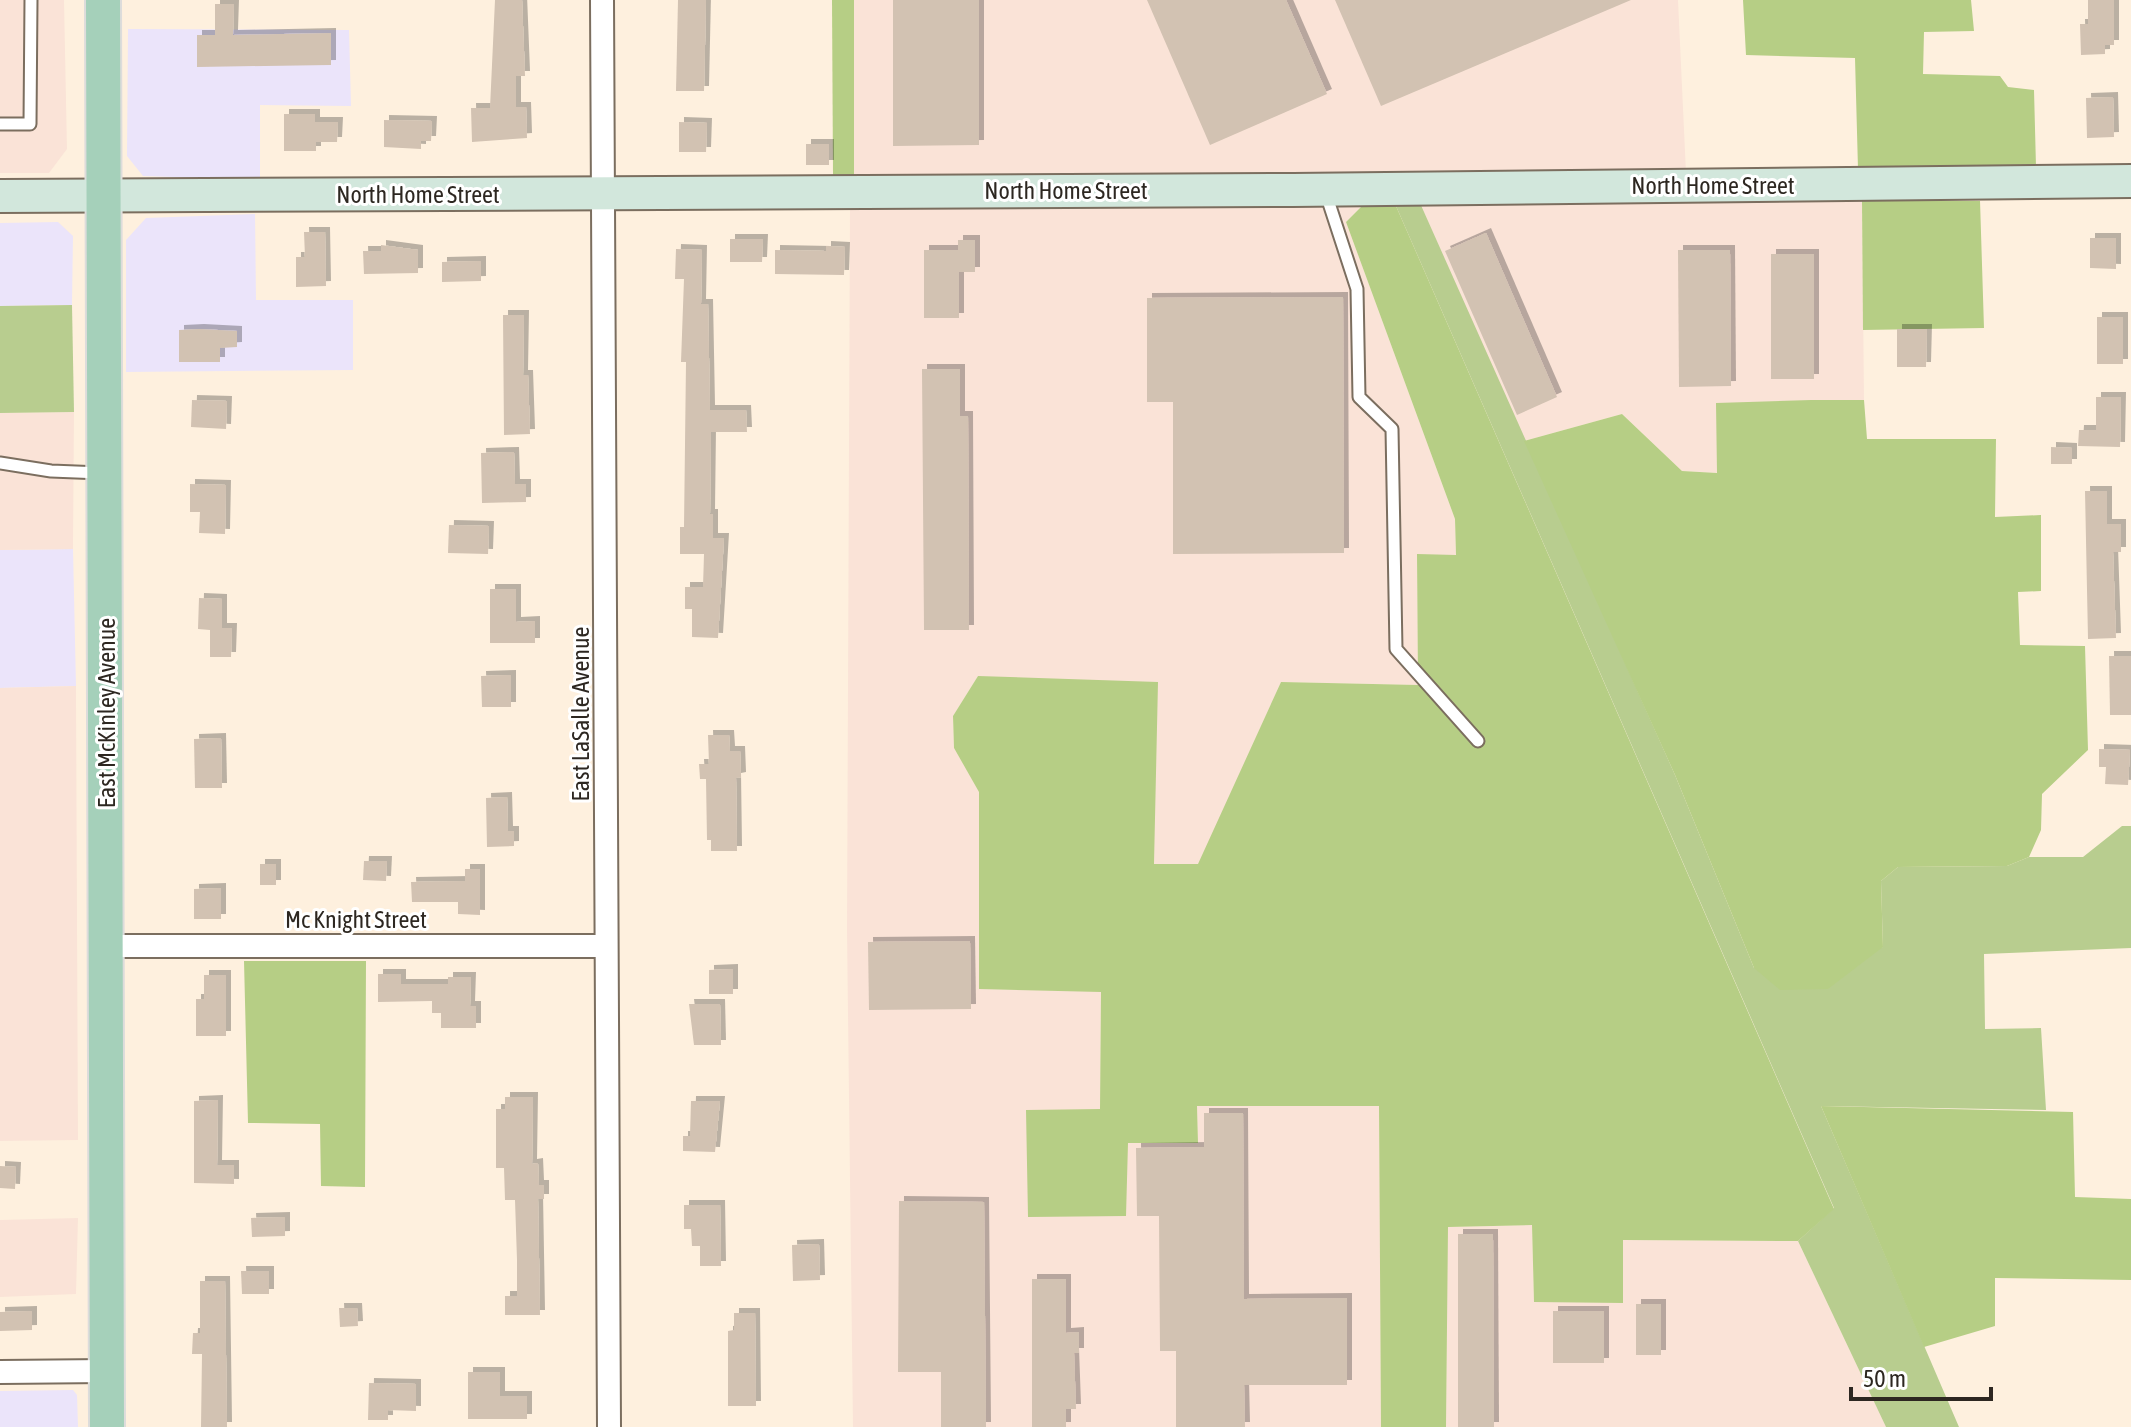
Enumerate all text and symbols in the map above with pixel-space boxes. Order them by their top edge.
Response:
street label: North Home Street [1631,172,1795,199]
street label: North Home Street [984,177,1148,204]
street label: North Home Street [336,181,500,208]
street label: East McKinley Avenue [93,618,120,808]
street label: East LaSalle Avenue [567,627,594,801]
street label: Mc Knight Street [285,906,427,933]
scale bar [1851,1351,1991,1401]
text: 50 m [1863,1365,1906,1392]

